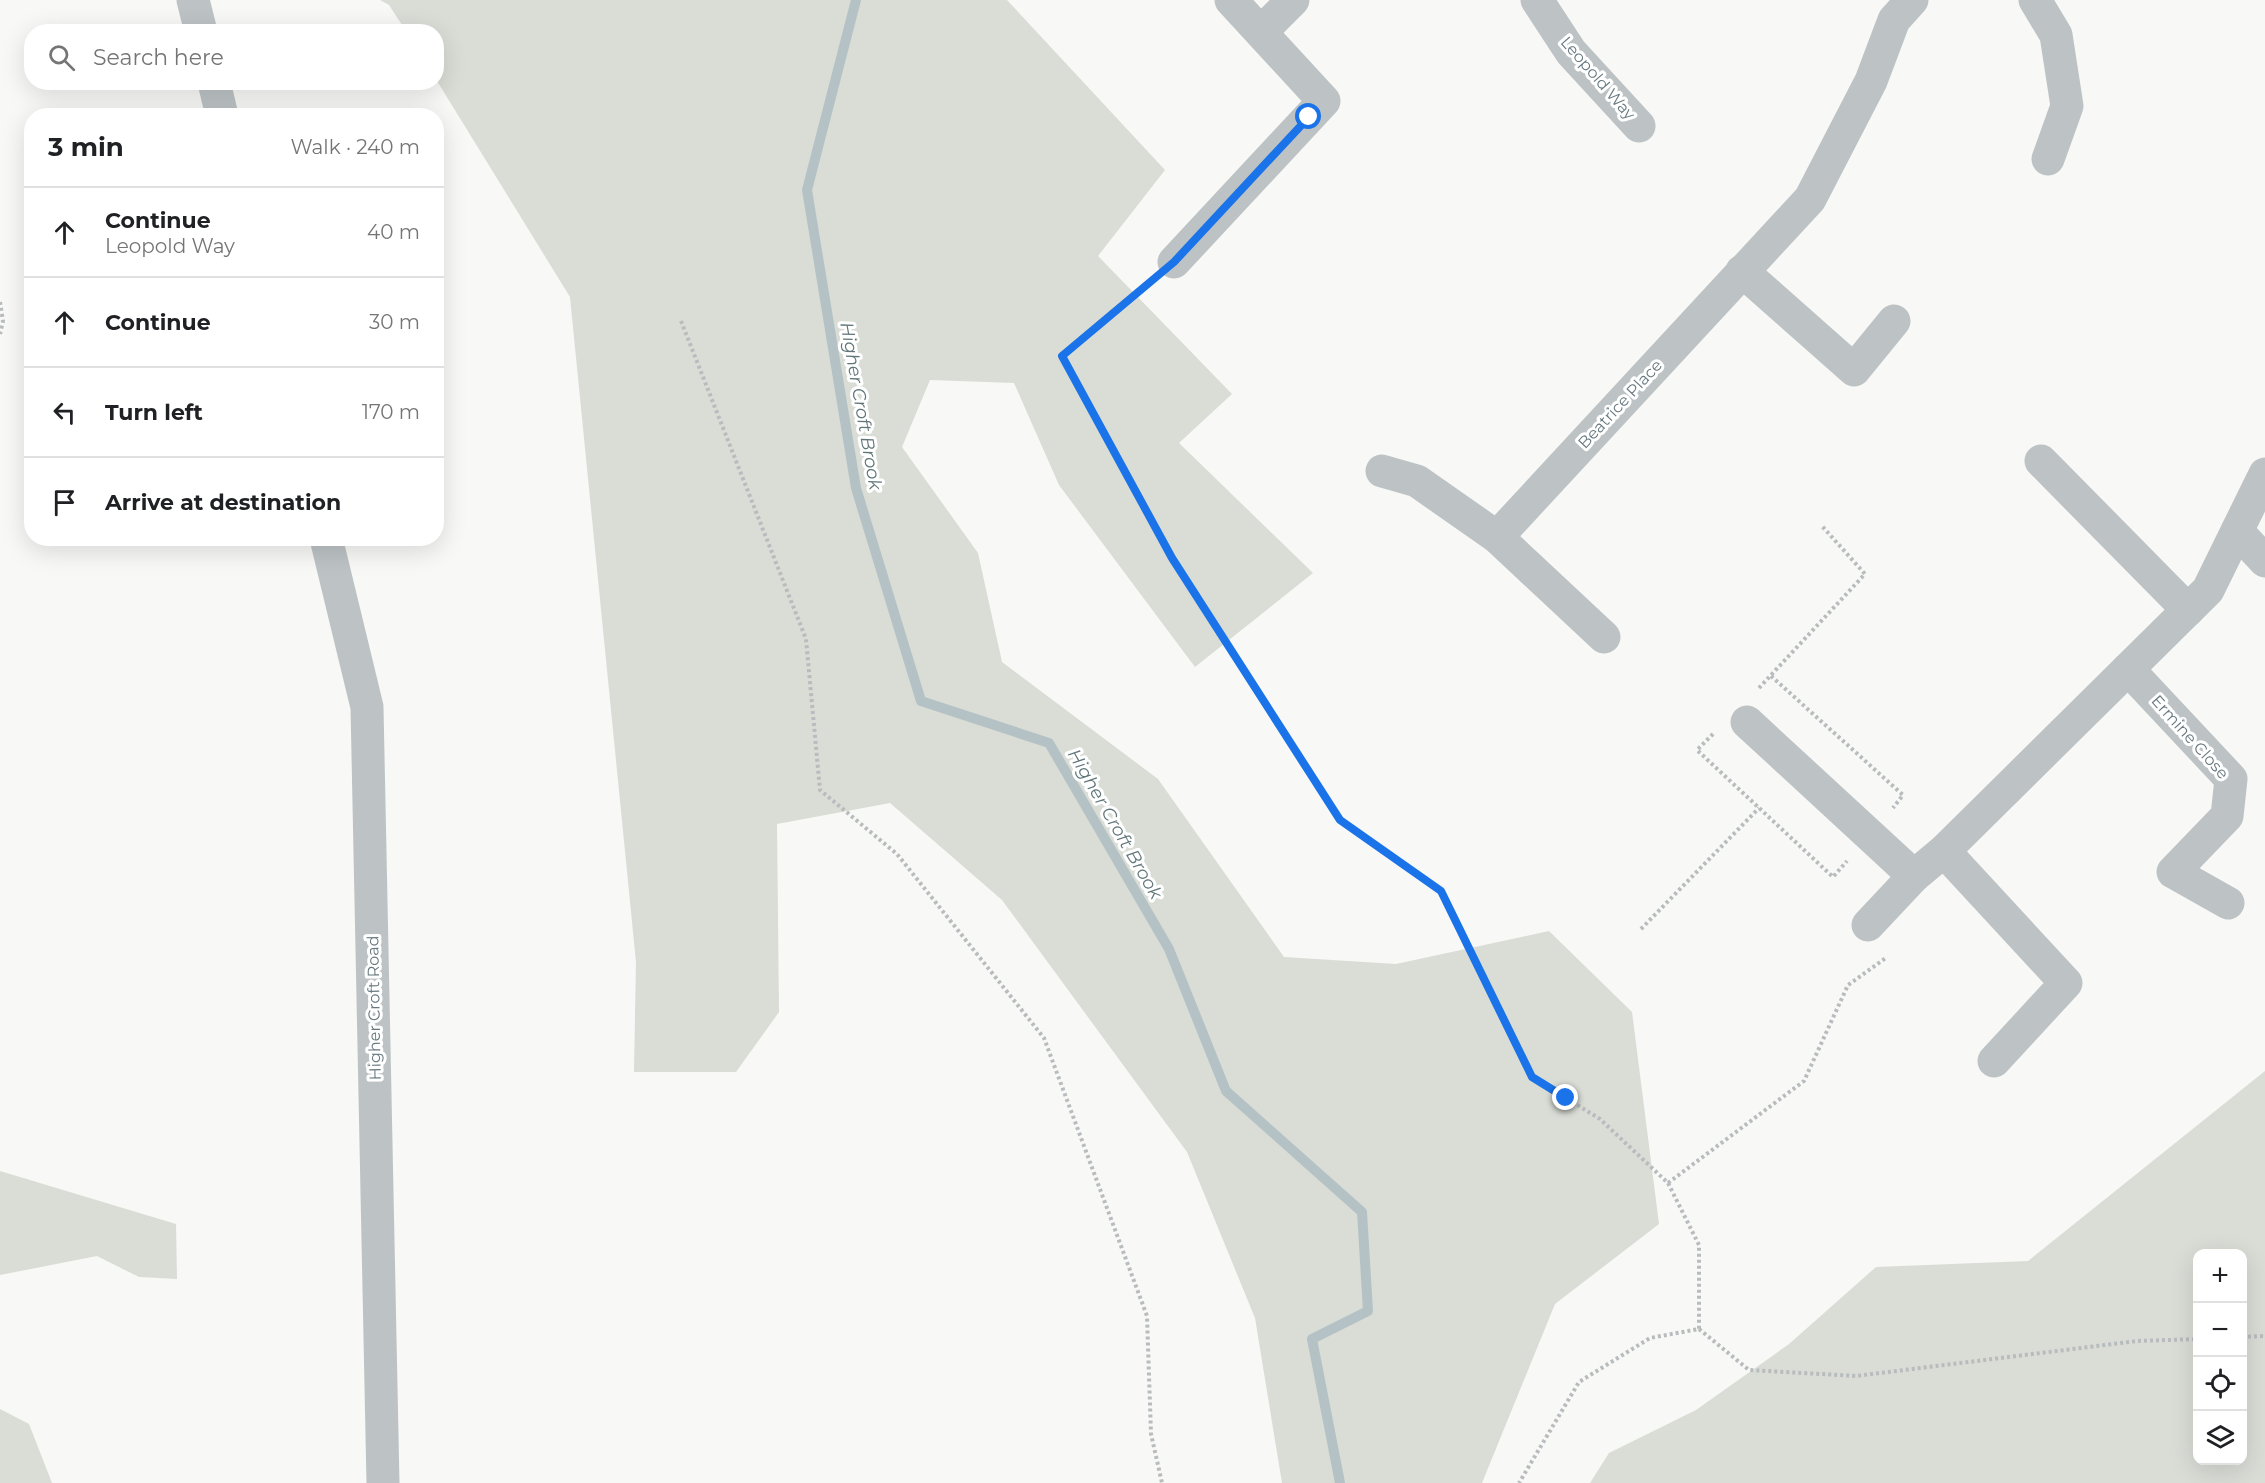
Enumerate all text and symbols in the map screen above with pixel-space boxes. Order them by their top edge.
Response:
search box [24,24,444,90]
street label: Leopold Way [1557,33,1639,124]
icon: search [45,41,78,74]
text: Search here [93,44,224,71]
route start [1295,103,1321,129]
text: 3 min [48,131,124,163]
text: Walk · 240 m [290,135,420,159]
text: Continue [105,207,211,234]
icon: ahead [48,216,81,249]
text: 40 m [367,220,420,244]
text: Leopold Way [105,234,235,258]
icon: ahead [48,306,81,339]
text: Continue [105,309,211,336]
text: 30 m [369,310,420,334]
water label: Higher Croft Brook [835,320,887,493]
street label: Beatrice Place [1574,356,1666,452]
icon: left [48,396,81,429]
text: Turn left [105,399,203,426]
text: 170 m [362,400,420,424]
icon: arrive [48,486,81,519]
text: Arrive at destination [105,489,341,516]
street label: Ermine Close [2147,691,2233,783]
water label: Higher Croft Brook [1063,745,1168,904]
street label: Higher Croft Road [363,935,385,1081]
route end [1552,1084,1578,1110]
map controls [2193,1249,2247,1465]
button: + [2193,1249,2247,1303]
button: − [2193,1303,2247,1357]
button: locate [2193,1357,2247,1411]
button: layers [2193,1411,2247,1465]

